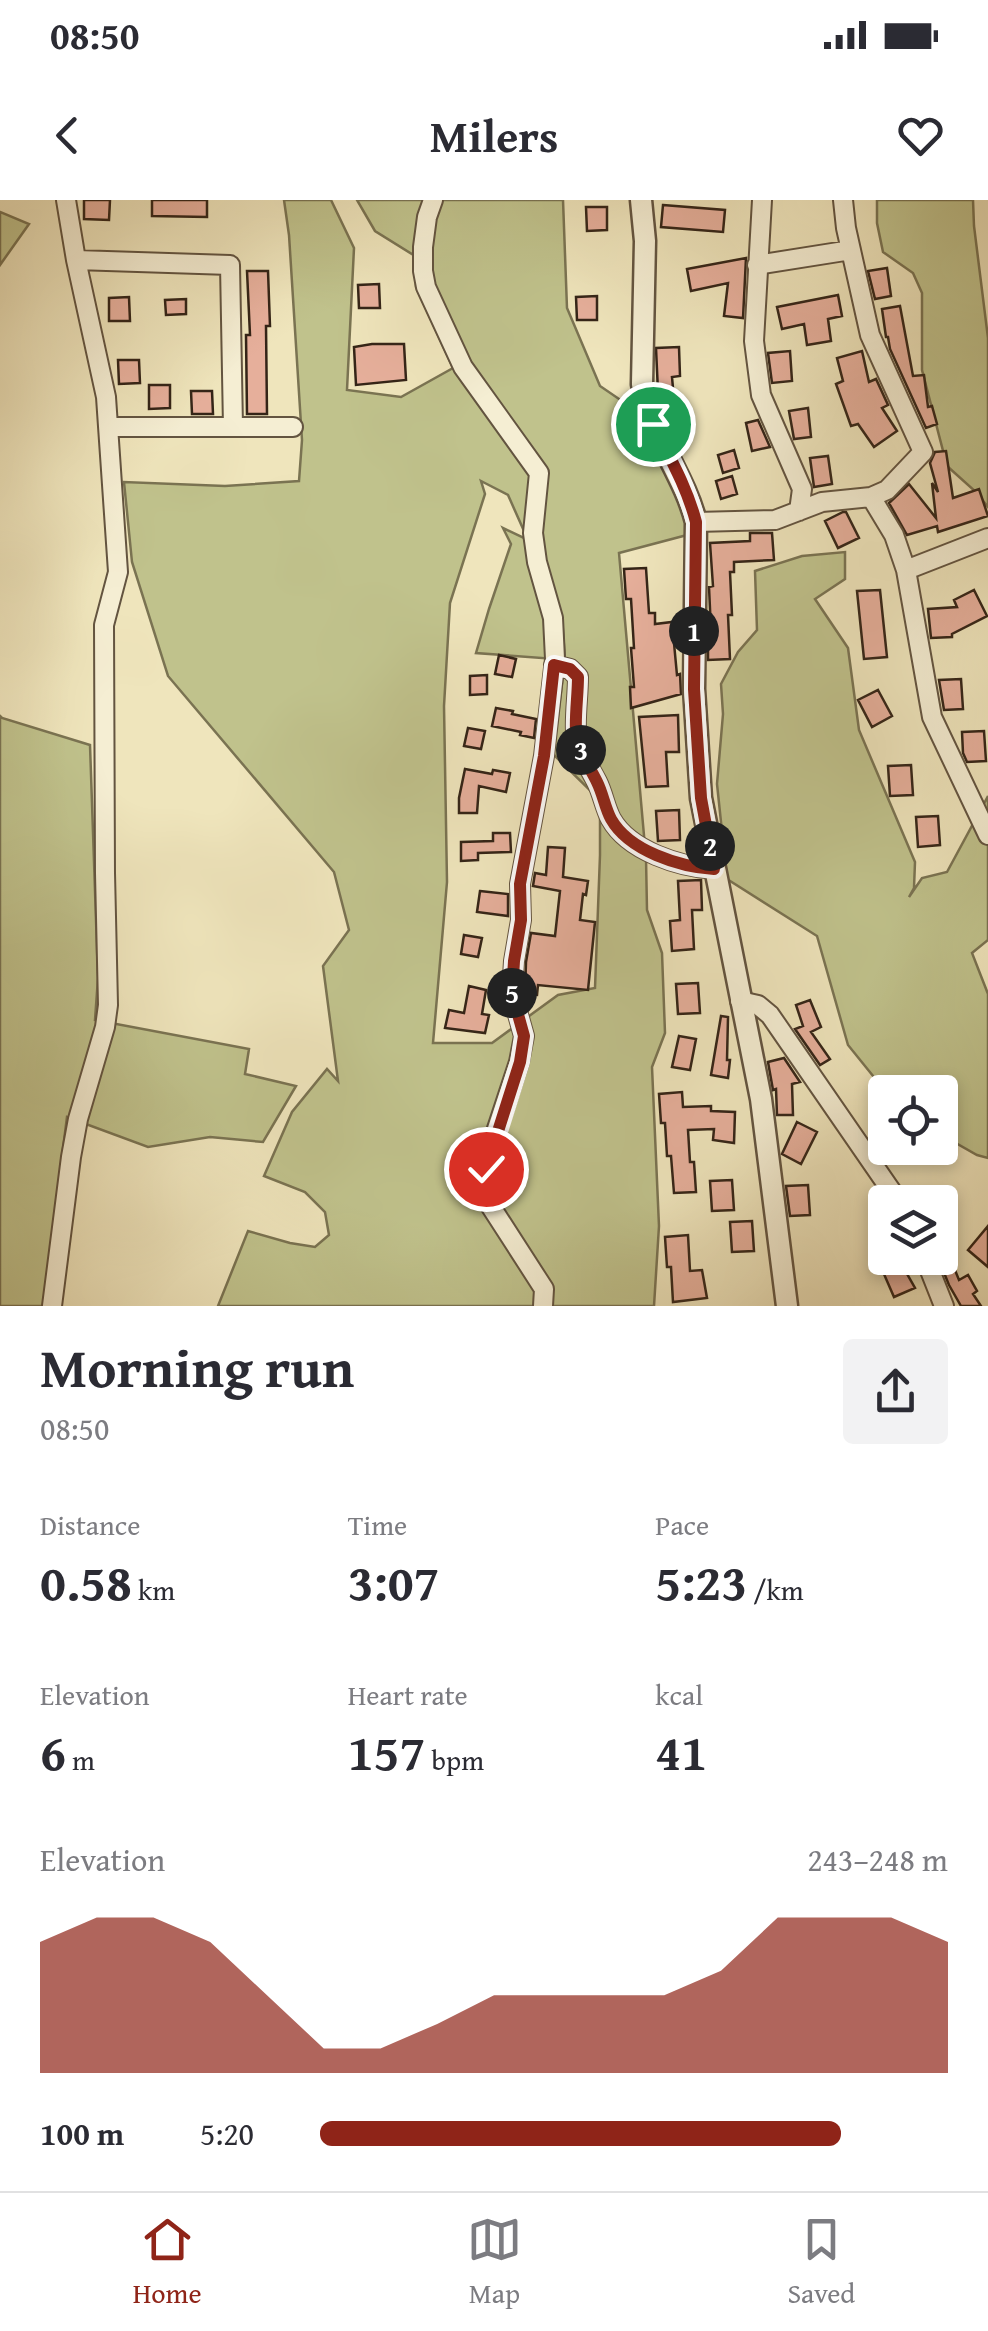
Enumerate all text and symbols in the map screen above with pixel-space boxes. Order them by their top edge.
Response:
text: 08:50 [50,7,140,63]
text: Milers [430,103,558,168]
icon: back [40,108,95,163]
icon: heart [893,108,948,163]
pin [611,382,696,467]
icon: arrive [626,397,681,452]
pin: 1 [669,606,719,656]
text: 1 [687,610,701,651]
pin: 3 [556,725,606,775]
text: 3 [574,729,588,770]
pin: 2 [685,821,735,871]
text: 2 [703,825,717,866]
pin: 5 [487,968,537,1018]
text: 5 [505,972,519,1013]
map controls [868,1075,958,1275]
button: locate [868,1075,958,1165]
pin [444,1127,529,1212]
icon: check [459,1142,514,1197]
button: layers [868,1185,958,1275]
text: Morning run [40,1327,354,1407]
button: share [843,1339,948,1444]
text: 08:50 [40,1405,109,1452]
text: Distance [40,1504,140,1545]
text: Time [348,1504,407,1545]
text: Pace [655,1504,709,1545]
text: 0.58 [40,1545,132,1618]
text: 3:07 [348,1545,440,1618]
text: 5:23 [655,1545,747,1618]
text: km [132,1569,175,1610]
text: /km [747,1569,804,1610]
text: Elevation [40,1674,150,1715]
text: Heart rate [348,1674,468,1715]
text: kcal [655,1674,703,1715]
text: 6 [40,1715,66,1788]
text: 157 [348,1715,425,1788]
text: 41 [655,1715,707,1788]
text: m [66,1739,95,1780]
text: bpm [425,1739,484,1780]
text: Elevation [40,1836,165,1883]
text: 243–248 m [807,1836,948,1883]
text: 100 m [40,2110,124,2157]
text: 5:20 [200,2110,254,2157]
tab: Home [133,2212,202,2313]
tab: Map [467,2212,522,2313]
tab: Saved [787,2212,855,2313]

